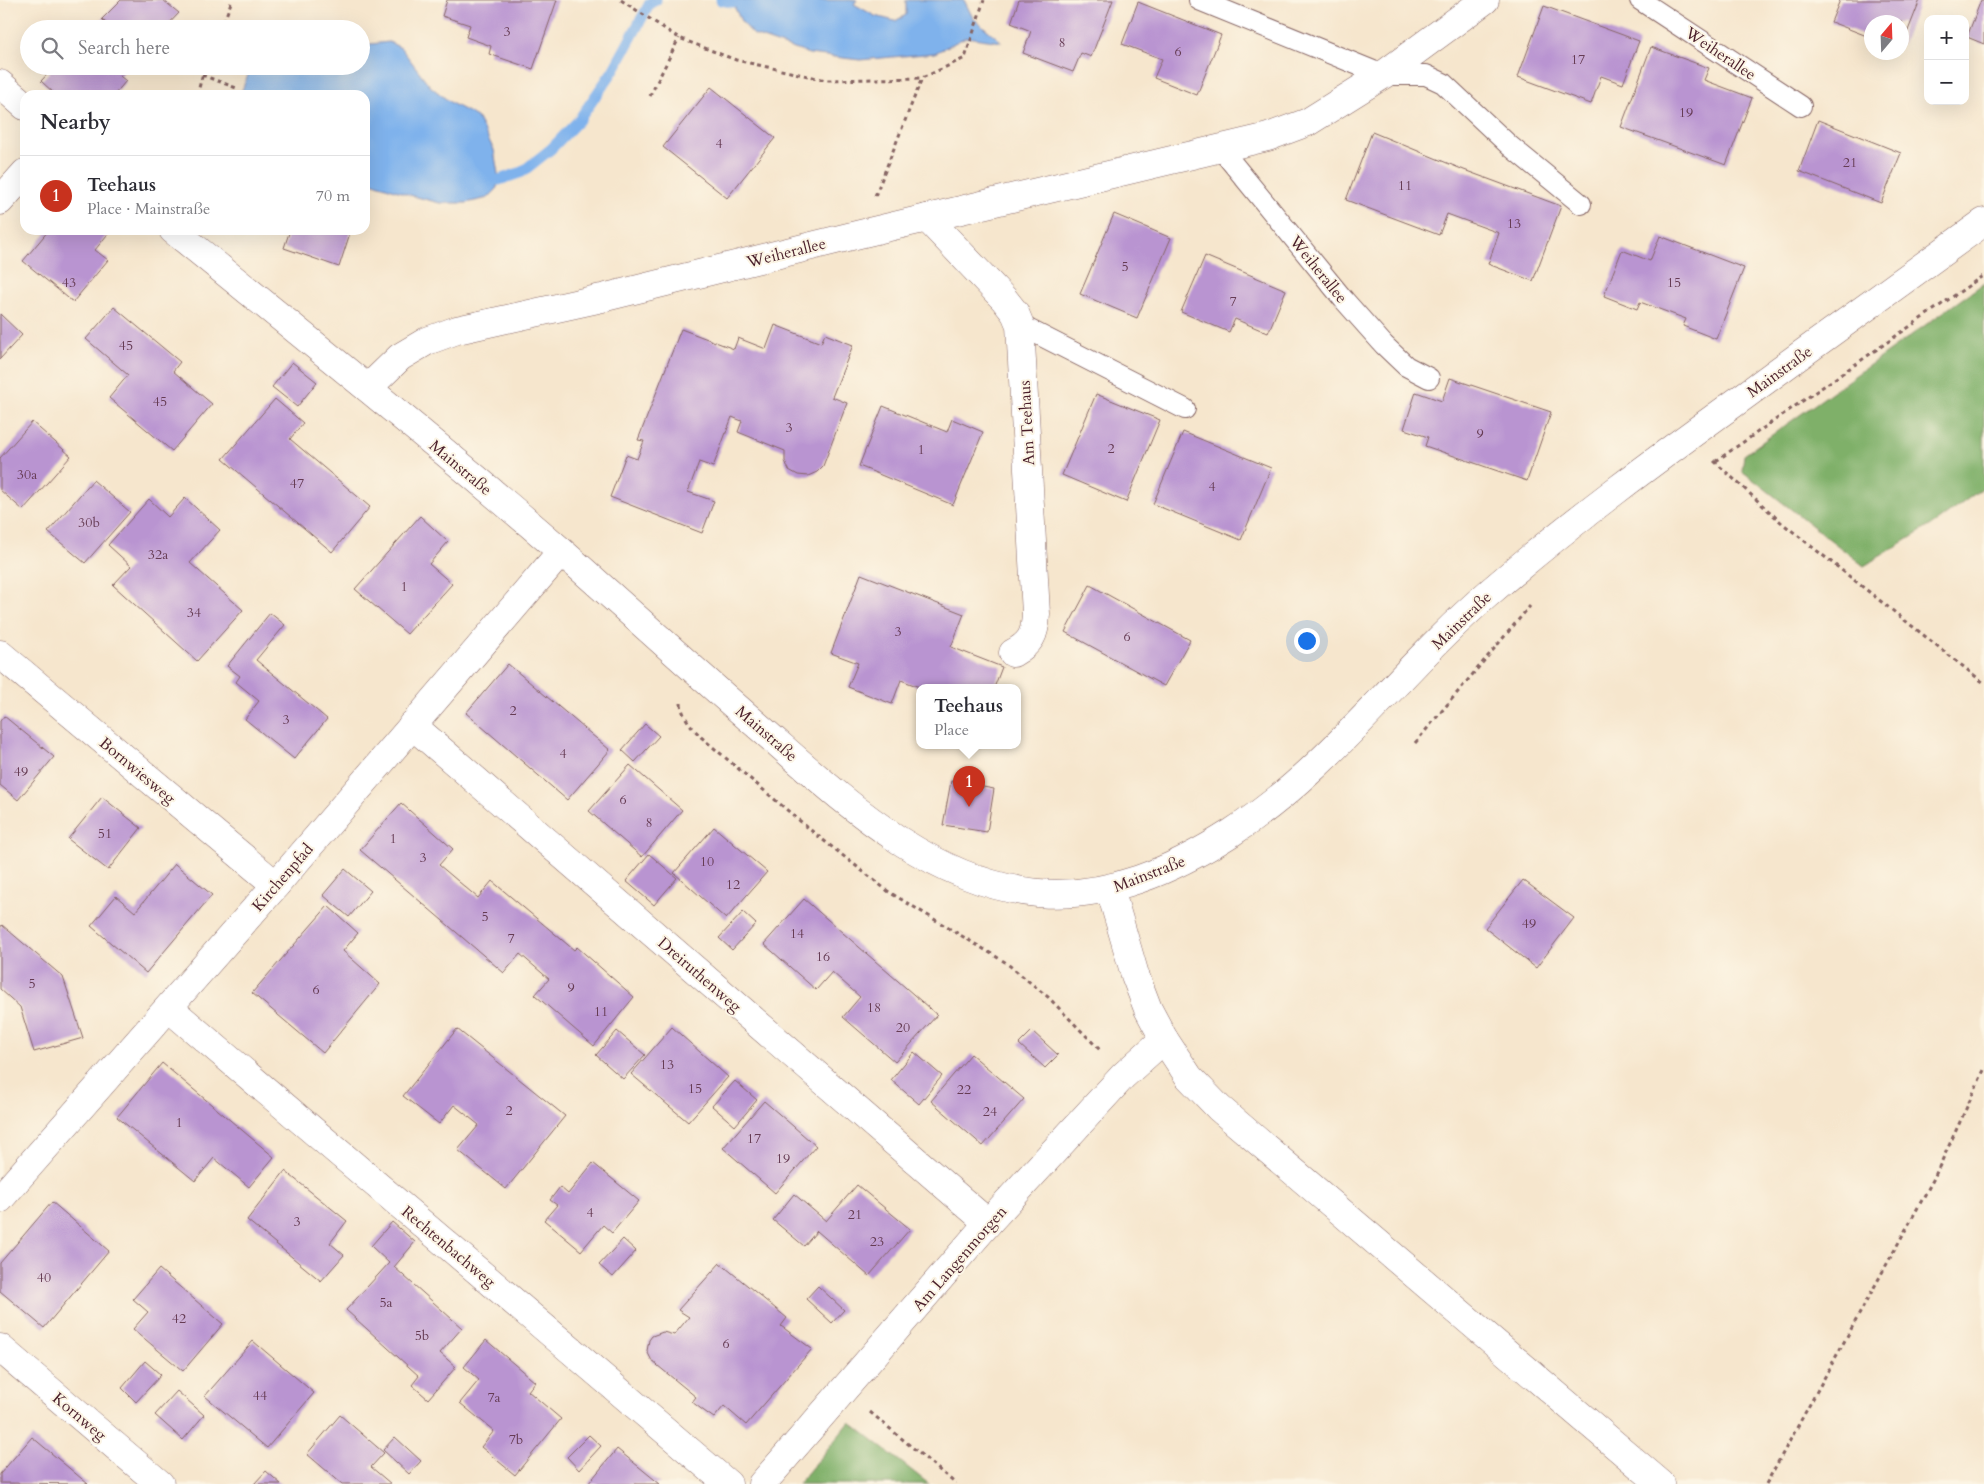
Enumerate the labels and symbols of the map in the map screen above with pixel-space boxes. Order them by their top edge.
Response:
north arrow [1864,15,1909,60]
house number: 3 [503,22,511,41]
street label: Weiherallee [1680,22,1760,86]
house number: 8 [1058,33,1066,52]
house number: 6 [1174,42,1182,61]
house number: 17 [1571,50,1585,69]
house number: 19 [1679,103,1693,122]
house number: 4 [715,134,723,153]
house number: 21 [1843,153,1857,172]
house number: 11 [1398,176,1412,195]
house number: 13 [1507,214,1521,233]
street label: Weiherallee [1284,230,1352,308]
street label: Weiherallee [743,233,828,274]
house number: 5 [1121,257,1129,276]
house number: 43 [62,273,76,292]
house number: 15 [1667,273,1681,292]
house number: 7 [1229,292,1237,311]
house number: 45 [119,336,133,355]
street label: Mainstraße [1743,341,1817,403]
street label: Am Teehaus [1014,380,1040,466]
house number: 45 [153,392,167,411]
house number: 3 [785,418,793,437]
house number: 9 [1476,424,1484,443]
street label: Mainstraße [424,435,496,500]
house number: 2 [1107,439,1115,458]
house number: 1 [917,440,925,459]
house number: 30a [17,465,37,484]
house number: 47 [290,474,304,493]
house number: 4 [1208,477,1216,496]
house number: 30b [78,513,100,532]
house number: 32a [148,545,168,564]
house number: 1 [400,577,408,596]
street label: Mainstraße [1427,587,1497,655]
house number: 34 [187,603,201,622]
house number: 3 [894,622,902,641]
house number: 6 [1123,627,1131,646]
your location [1294,628,1320,654]
house number: 2 [509,701,517,720]
street label: Mainstraße [731,701,802,767]
house number: 3 [282,710,290,729]
street label: Bornwiesweg [94,732,180,809]
house number: 4 [559,744,567,763]
house number: 49 [14,762,28,781]
pin: 1 [953,766,985,807]
house number: 6 [619,790,627,809]
house number: 8 [645,813,653,832]
house number: 51 [98,824,112,843]
house number: 1 [389,829,397,848]
street label: Kirchenpfad [247,839,319,916]
house number: 3 [419,848,427,867]
street label: Mainstraße [1110,850,1189,898]
house number: 10 [700,852,714,871]
house number: 12 [726,875,740,894]
house number: 5 [481,907,489,926]
house number: 49 [1522,914,1536,933]
house number: 14 [790,924,804,943]
house number: 7 [507,929,515,948]
street label: Dreiruthenweg [653,932,746,1017]
house number: 16 [816,947,830,966]
house number: 5 [28,974,36,993]
house number: 9 [567,978,575,997]
house number: 6 [312,980,320,999]
house number: 18 [867,998,881,1017]
house number: 11 [594,1002,608,1021]
house number: 20 [896,1018,910,1037]
house number: 13 [660,1055,674,1074]
house number: 15 [688,1079,702,1098]
house number: 22 [957,1080,971,1099]
house number: 2 [505,1101,513,1120]
house number: 24 [983,1102,997,1121]
house number: 1 [175,1113,183,1132]
house number: 17 [747,1129,761,1148]
house number: 19 [776,1149,790,1168]
street label: Rechtenbachweg [397,1201,500,1293]
street label: Am Langenmorgen [908,1201,1012,1316]
house number: 4 [586,1203,594,1222]
house number: 21 [848,1205,862,1224]
house number: 3 [293,1212,301,1231]
house number: 23 [870,1232,884,1251]
house number: 40 [37,1268,51,1287]
house number: 5a [379,1293,393,1312]
house number: 42 [172,1309,186,1328]
house number: 5b [415,1326,429,1345]
house number: 6 [722,1334,730,1353]
house number: 44 [253,1386,267,1405]
street label: Kornweg [48,1388,111,1446]
house number: 7a [487,1388,501,1407]
house number: 7b [509,1430,523,1449]

